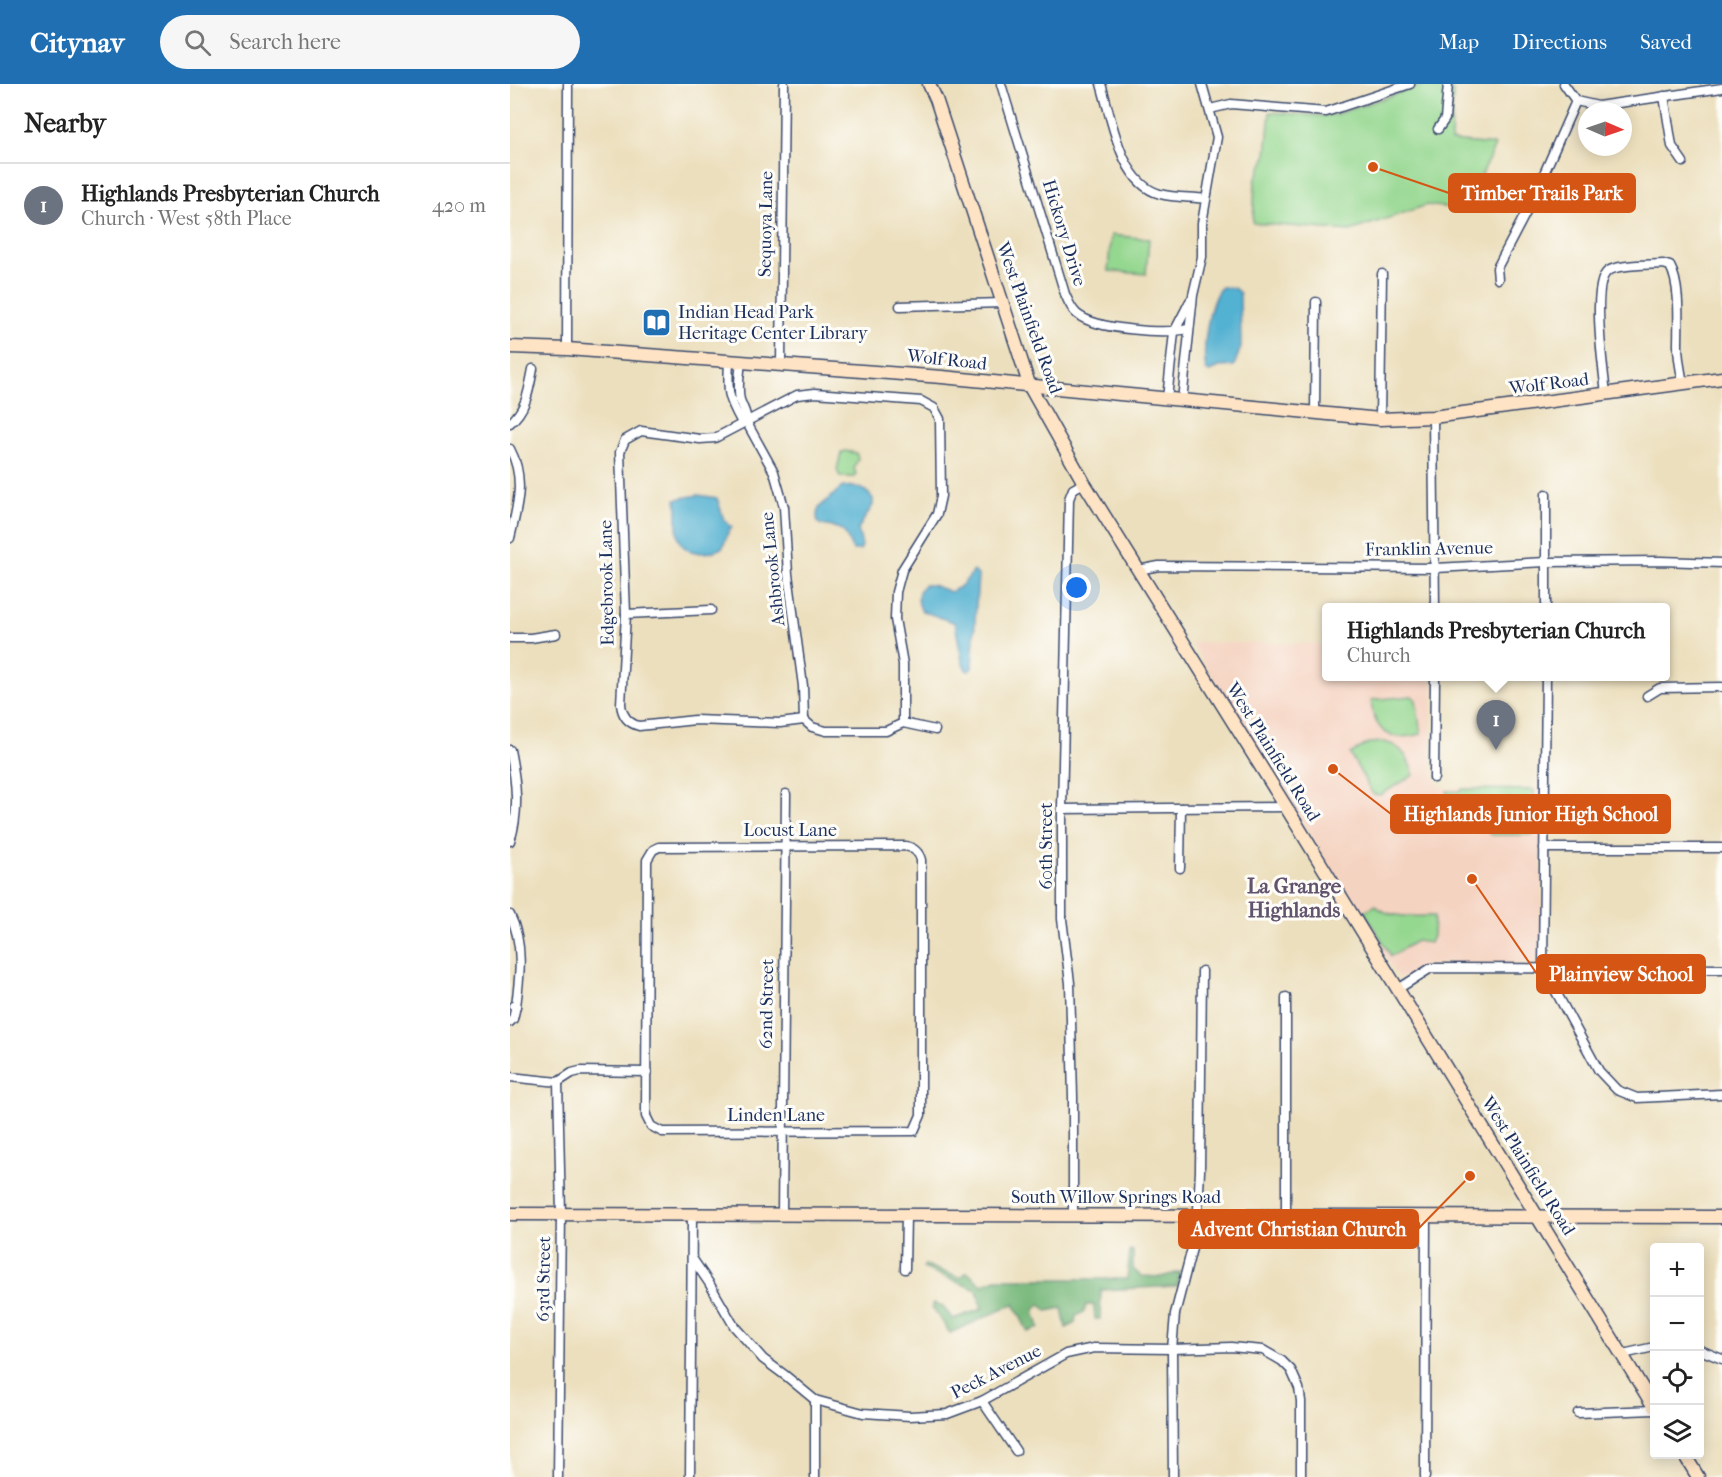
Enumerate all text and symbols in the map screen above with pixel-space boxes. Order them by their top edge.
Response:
search box [160,15,580,69]
text: Citynav [30,26,124,59]
icon: search [181,26,214,59]
text: Search here [229,29,341,55]
text: Map [1439,30,1479,54]
text: Directions [1512,30,1607,54]
text: Saved [1640,30,1692,54]
north arrow [1578,102,1632,156]
text: Nearby [24,108,106,139]
street label: Sequoya Lane [755,171,777,277]
callout: Timber Trails Park [1449,174,1635,212]
street label: Hickory Drive [1038,177,1090,289]
text: Highlands Presbyterian Church [81,181,380,207]
text: Timber Trails Park [1460,182,1623,205]
text: 1 [40,194,47,217]
text: 420 m [432,194,486,217]
text: Church · West 58th Place [81,207,292,230]
street label: West Plainfield Road [991,238,1066,397]
place label: Indian Head Park Heritage Center Library [678,302,869,344]
library icon: Indian Head Park Heritage Center Library [641,306,673,338]
street label: Wolf Road [905,345,988,375]
street label: Wolf Road [1507,369,1590,399]
street label: Ashbrook Lane [757,511,790,628]
street label: Edgebrook Lane [595,520,619,646]
street label: Franklin Avenue [1365,537,1493,561]
your location [1062,573,1091,602]
popup [1322,603,1670,681]
text: Highlands Presbyterian Church [1347,618,1645,644]
text: Church [1347,644,1411,667]
street label: West Plainfield Road [1221,678,1324,825]
pin: 1 [1476,700,1516,750]
callout: Highlands Junior High School [1391,795,1670,833]
street label: 60th Street [1036,802,1057,890]
text: Highlands Junior High School [1404,803,1659,826]
street label: Locust Lane [743,820,837,841]
district label: La Grange Highlands [1247,874,1342,922]
callout: Plainview School [1537,955,1705,993]
street label: 62nd Street [756,958,778,1049]
text: Plainview School [1549,963,1694,986]
street label: West Plainfield Road [1476,1092,1579,1239]
street label: Linden Lane [727,1105,825,1126]
street label: South Willow Springs Road [1011,1187,1221,1208]
callout: Advent Christian Church [1179,1210,1418,1248]
text: Advent Christian Church [1190,1218,1407,1241]
street label: 63rd Street [533,1235,555,1322]
map controls [1650,1243,1704,1459]
button: + [1650,1243,1704,1297]
button: − [1650,1297,1704,1351]
street label: Peck Avenue [947,1340,1045,1404]
button: locate [1650,1351,1704,1405]
button: layers [1650,1405,1704,1459]

